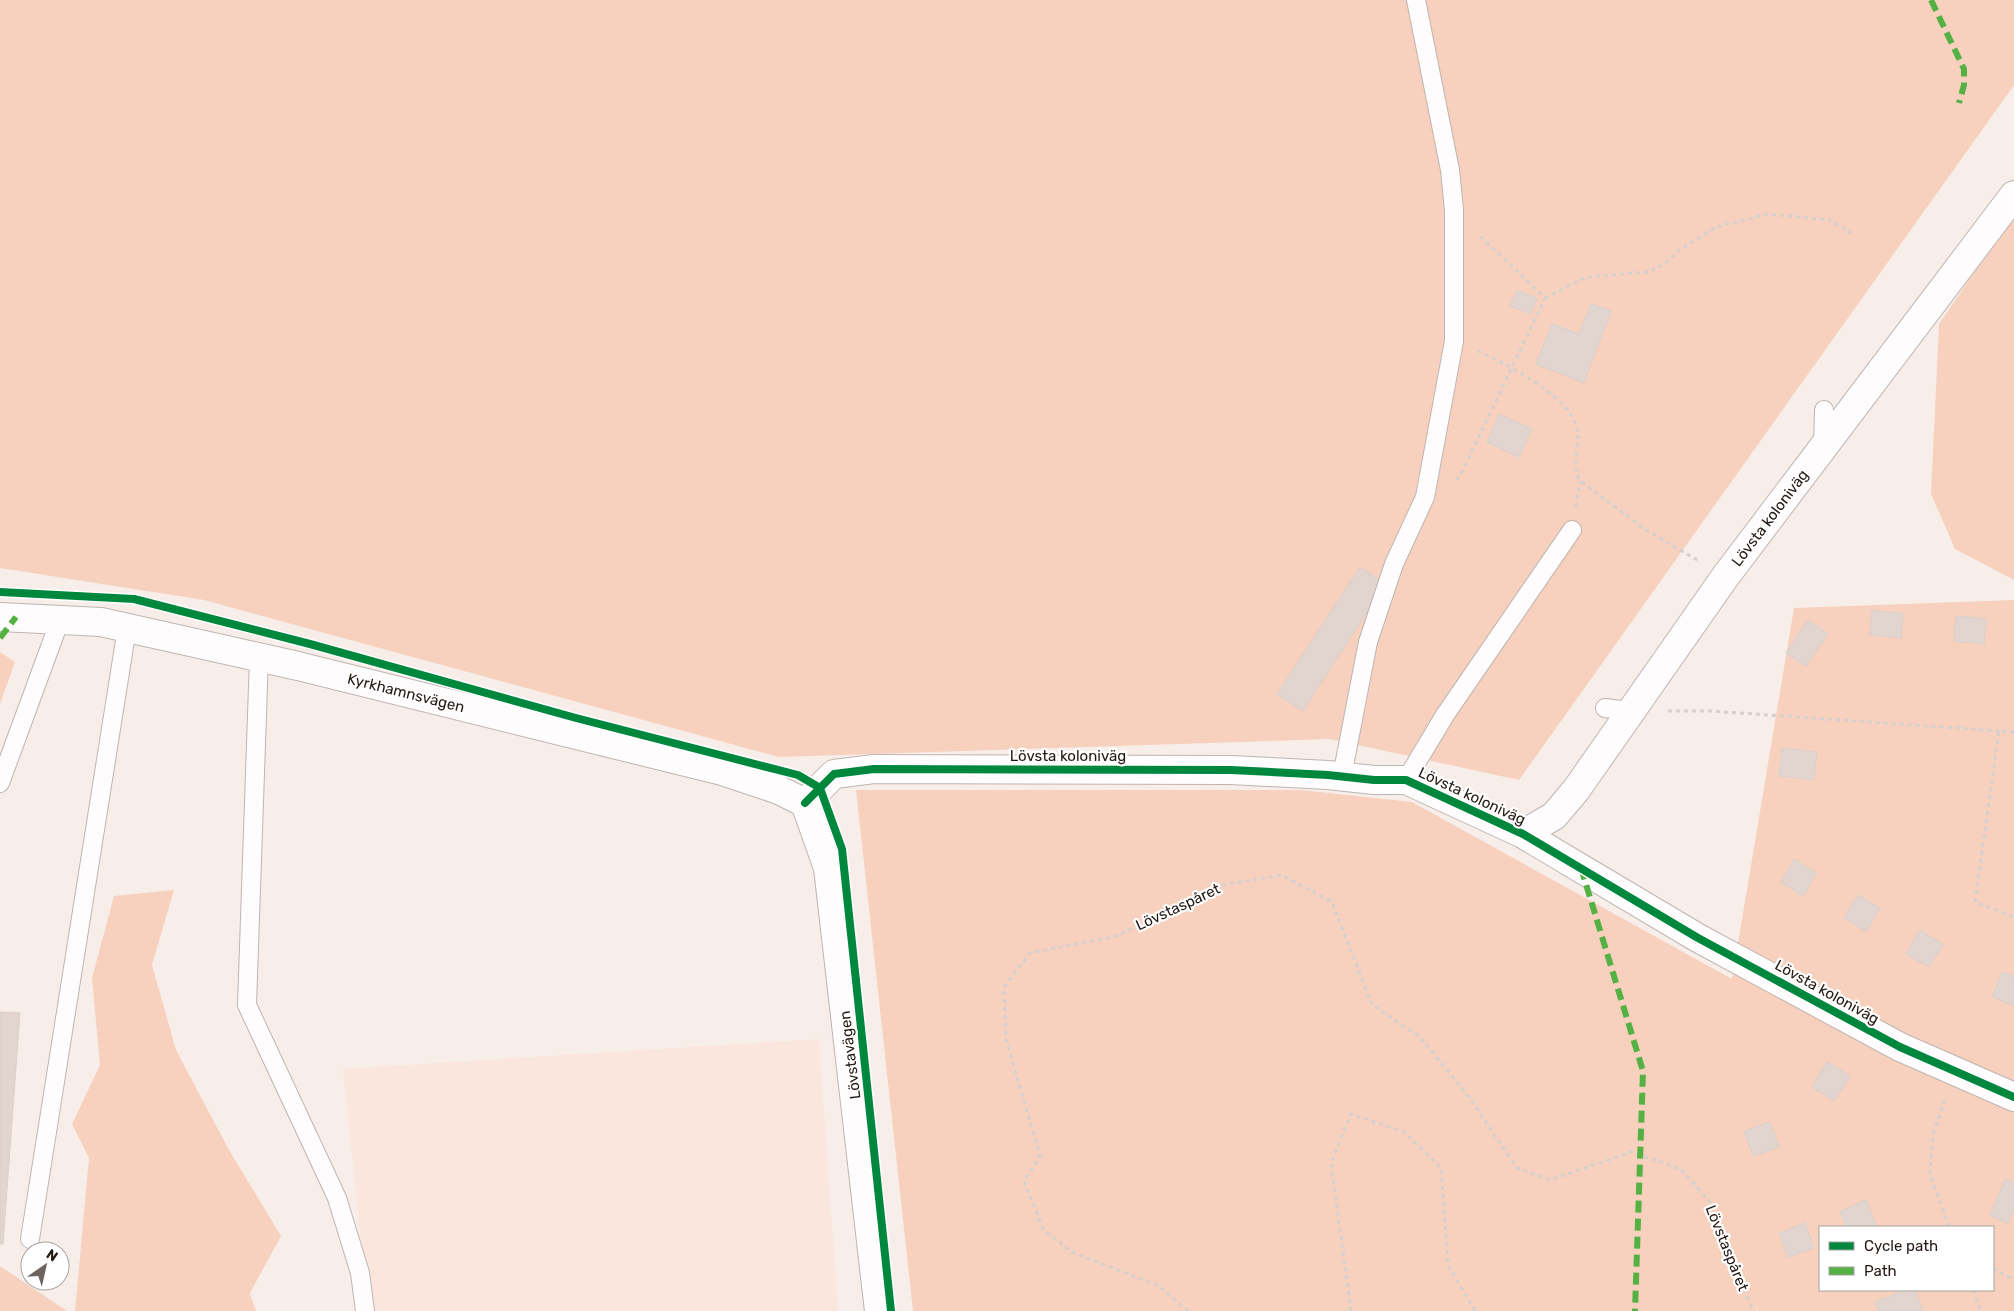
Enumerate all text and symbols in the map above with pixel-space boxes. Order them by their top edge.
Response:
street label: Lövsta koloniväg [1728,466,1812,570]
street label: Kyrkhamnsvägen [346,670,466,716]
street label: Lövsta koloniväg [1010,747,1126,765]
street label: Lövsta koloniväg [1415,763,1529,829]
street label: Lövstaspåret [1133,880,1223,934]
street label: Lövsta koloniväg [1772,956,1882,1028]
street label: Lövstavägen [836,1010,864,1100]
street label: Lövstaspåret [1702,1202,1752,1294]
legend [1819,1226,1994,1291]
text: Cycle path [1864,1237,1938,1255]
north arrow [20,1241,70,1291]
text: N [43,1246,61,1266]
text: Path [1864,1262,1897,1280]

